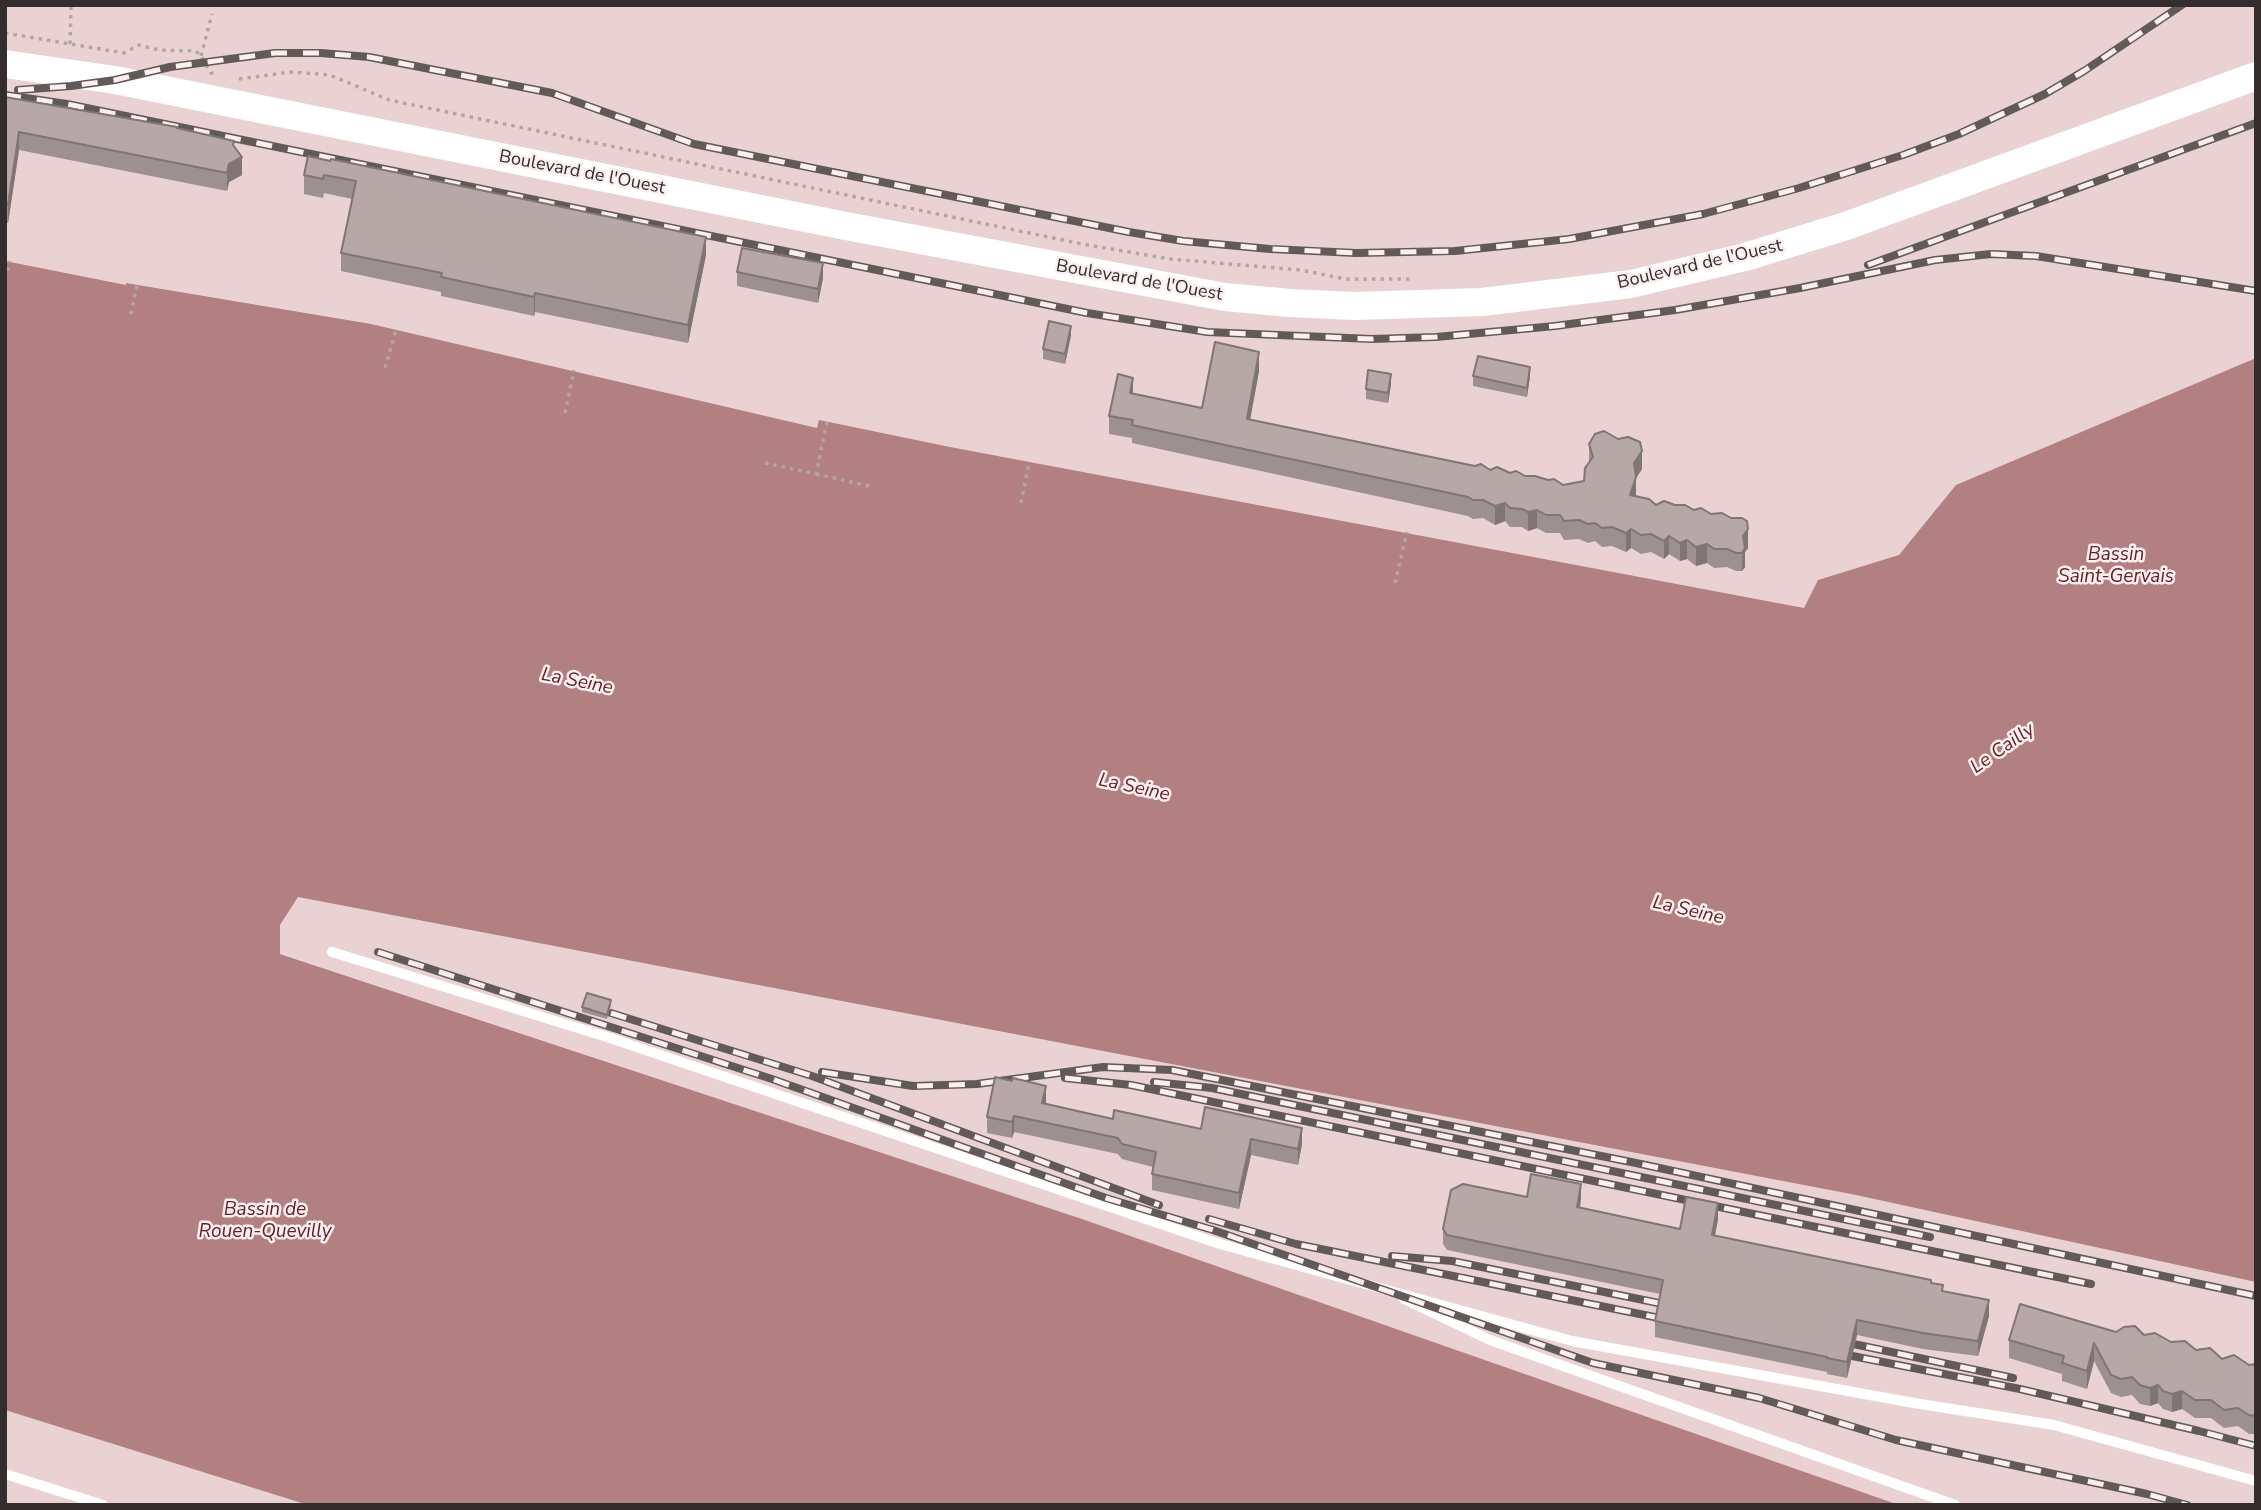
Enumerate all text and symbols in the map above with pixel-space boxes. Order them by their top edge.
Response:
street label: Boulevard de l'Ouest [497,146,667,200]
street label: Boulevard de l'Ouest [1615,235,1785,295]
street label: Boulevard de l'Ouest [1054,256,1224,306]
water label: Bassin Saint-Gervais [2058,544,2174,588]
water label: La Seine [539,664,615,700]
water label: Le Cailly [1967,719,2039,779]
water label: La Seine [1096,769,1172,807]
water label: La Seine [1650,892,1726,930]
water label: Bassin de Rouen-Quevilly [199,1199,331,1243]

